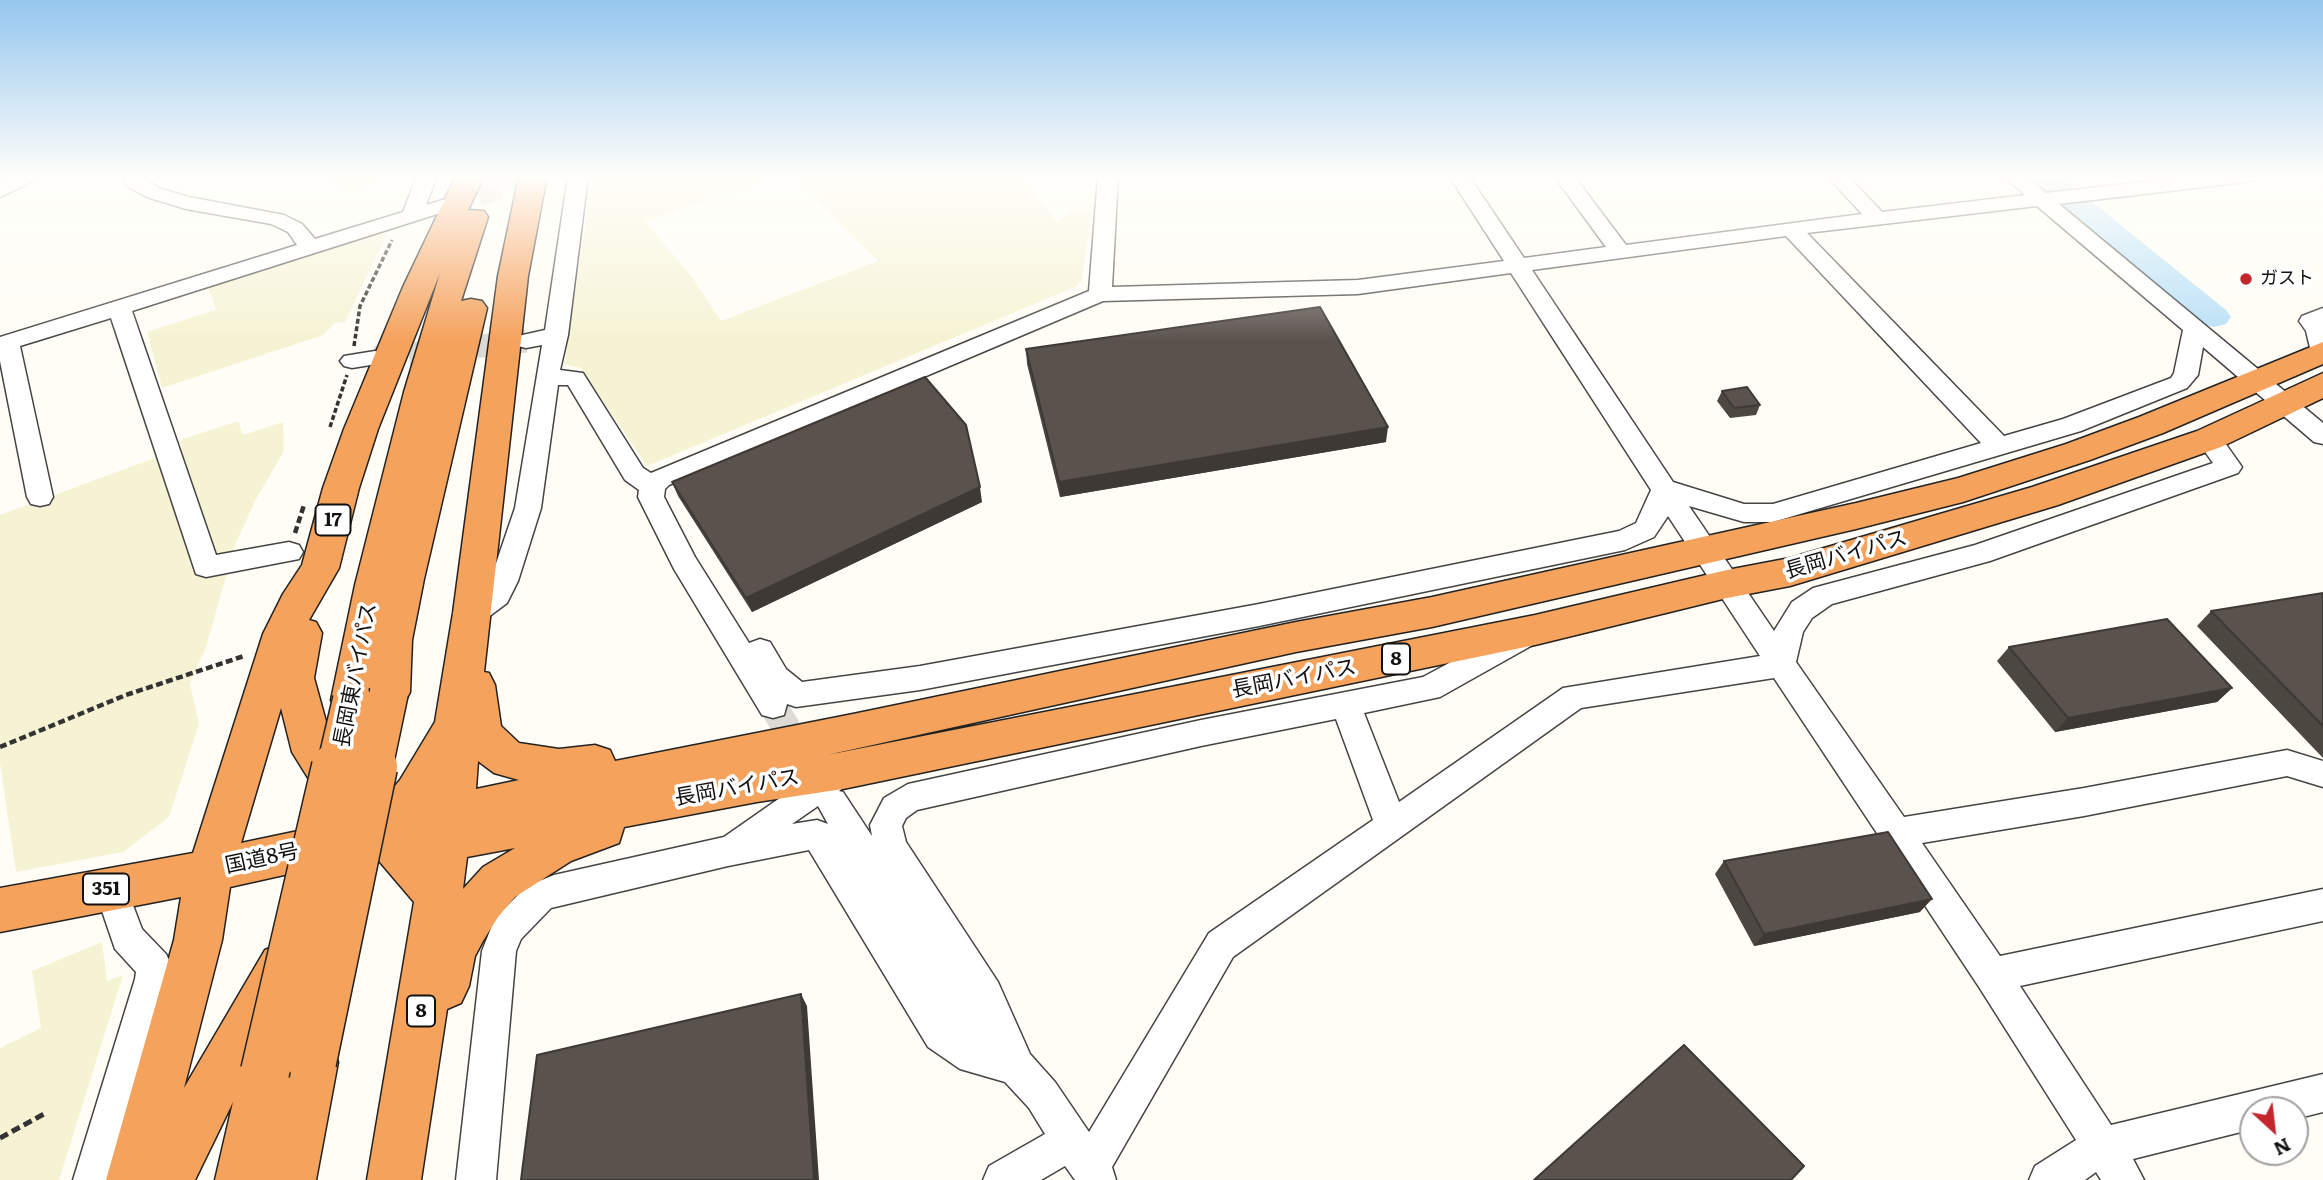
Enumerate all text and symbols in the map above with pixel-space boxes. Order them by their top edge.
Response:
place label: ガスト [2260,268,2314,290]
marker: ガスト [2238,271,2254,287]
road number: 17 [316,505,350,536]
street label: 長岡バイパス [1782,526,1910,584]
street label: 長岡東バイパス [330,600,382,750]
road number: 8 [1382,644,1410,674]
street label: 長岡バイパス [1230,655,1358,703]
street label: 長岡バイパス [673,765,801,811]
street label: 国道8号 [223,839,301,879]
road number: 351 [83,874,129,904]
road number: 8 [407,995,435,1026]
north arrow [2239,1096,2309,1166]
text: N [2269,1132,2296,1164]

